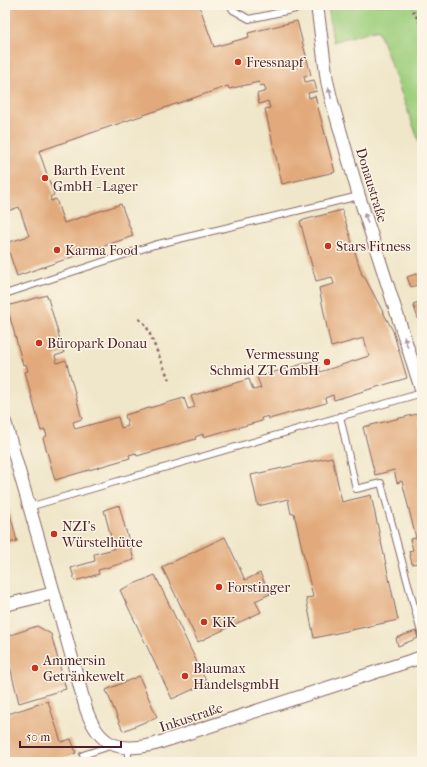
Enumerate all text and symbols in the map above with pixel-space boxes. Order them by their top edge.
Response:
place label: Fressnapf [246,54,307,71]
marker: Fressnapf [233,57,243,67]
one-way arrow [326,87,332,100]
street label: Donaustraße [352,146,391,225]
place label: Barth Event GmbH - Lager [53,162,138,195]
marker: Barth Event GmbH - Lager [40,173,50,183]
one-way arrow [363,212,369,224]
place label: Stars Fitness [336,238,411,255]
marker: Stars Fitness [323,241,333,251]
place label: Karma Food [65,242,139,259]
marker: Karma Food [52,245,62,255]
place label: Büropark Donau [47,335,147,352]
one-way arrow [403,336,409,348]
marker: Büropark Donau [34,338,44,348]
place label: Vermessung Schmid ZT GmbH [210,346,320,379]
marker: Vermessung Schmid ZT GmbH [322,357,332,367]
place label: NZI's Würstelhütte [61,518,143,551]
marker: NZI's Würstelhütte [49,529,59,539]
place label: Forstinger [227,579,290,596]
marker: Forstinger [214,582,224,592]
place label: KiK [212,614,237,631]
marker: KiK [199,617,209,627]
place label: Ammersin Getränkewelt [42,652,125,685]
place label: Blaumax HandelsgmbH [193,660,279,693]
marker: Ammersin Getränkewelt [30,663,40,673]
marker: Blaumax HandelsgmbH [180,671,190,681]
street label: Inkustraße [157,699,225,736]
scale bar [20,723,121,749]
text: 50 m [26,730,50,744]

